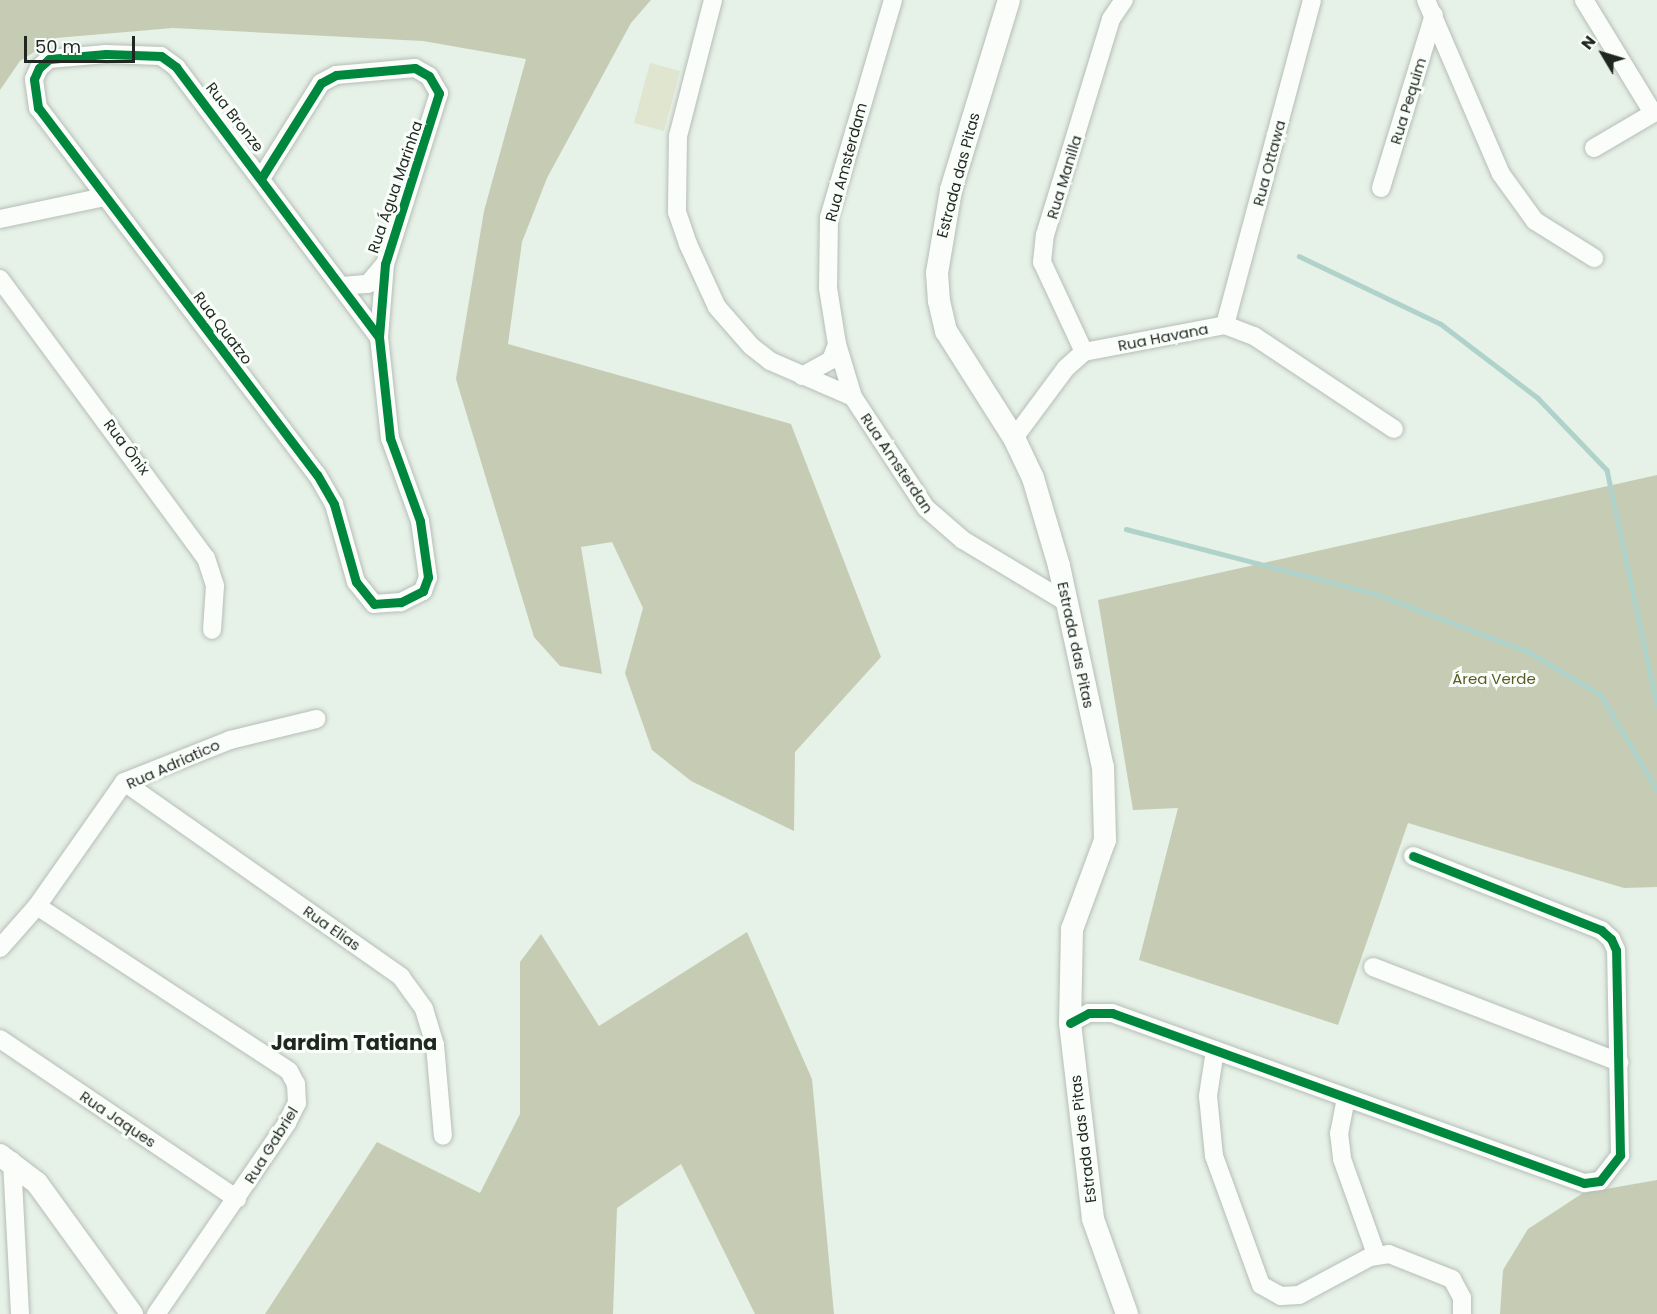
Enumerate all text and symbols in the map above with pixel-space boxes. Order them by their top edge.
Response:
scale bar [27,24,138,62]
north arrow [1573,24,1633,84]
text: N [1576,31,1601,54]
text: 50 m [35,34,81,59]
street label: Rua Pequim [1386,55,1430,147]
street label: Rua Bronze [202,79,268,155]
street label: Rua Amsterdam [821,101,871,223]
street label: Estrada das Pitas [933,110,983,240]
street label: Rua Ottawa [1249,118,1289,208]
street label: Rua Água Marinha [364,119,426,255]
street label: Rua Manilla [1043,133,1085,221]
street label: Rua Quatzo [190,288,256,368]
street label: Rua Havana [1116,319,1210,355]
street label: Rua Amsterdan [857,410,937,516]
street label: Rua Ônix [100,416,154,478]
street label: Estrada das Pitas [1054,580,1098,710]
park label: Área Verde [1452,670,1536,688]
street label: Rua Adriatico [123,735,223,793]
street label: Rua Elias [300,902,364,954]
district label: Jardim Tatiana [271,1030,437,1056]
street label: Estrada das Pitas [1066,1074,1100,1204]
street label: Rua Jaques [77,1087,159,1151]
street label: Rua Gabriel [240,1103,302,1187]

